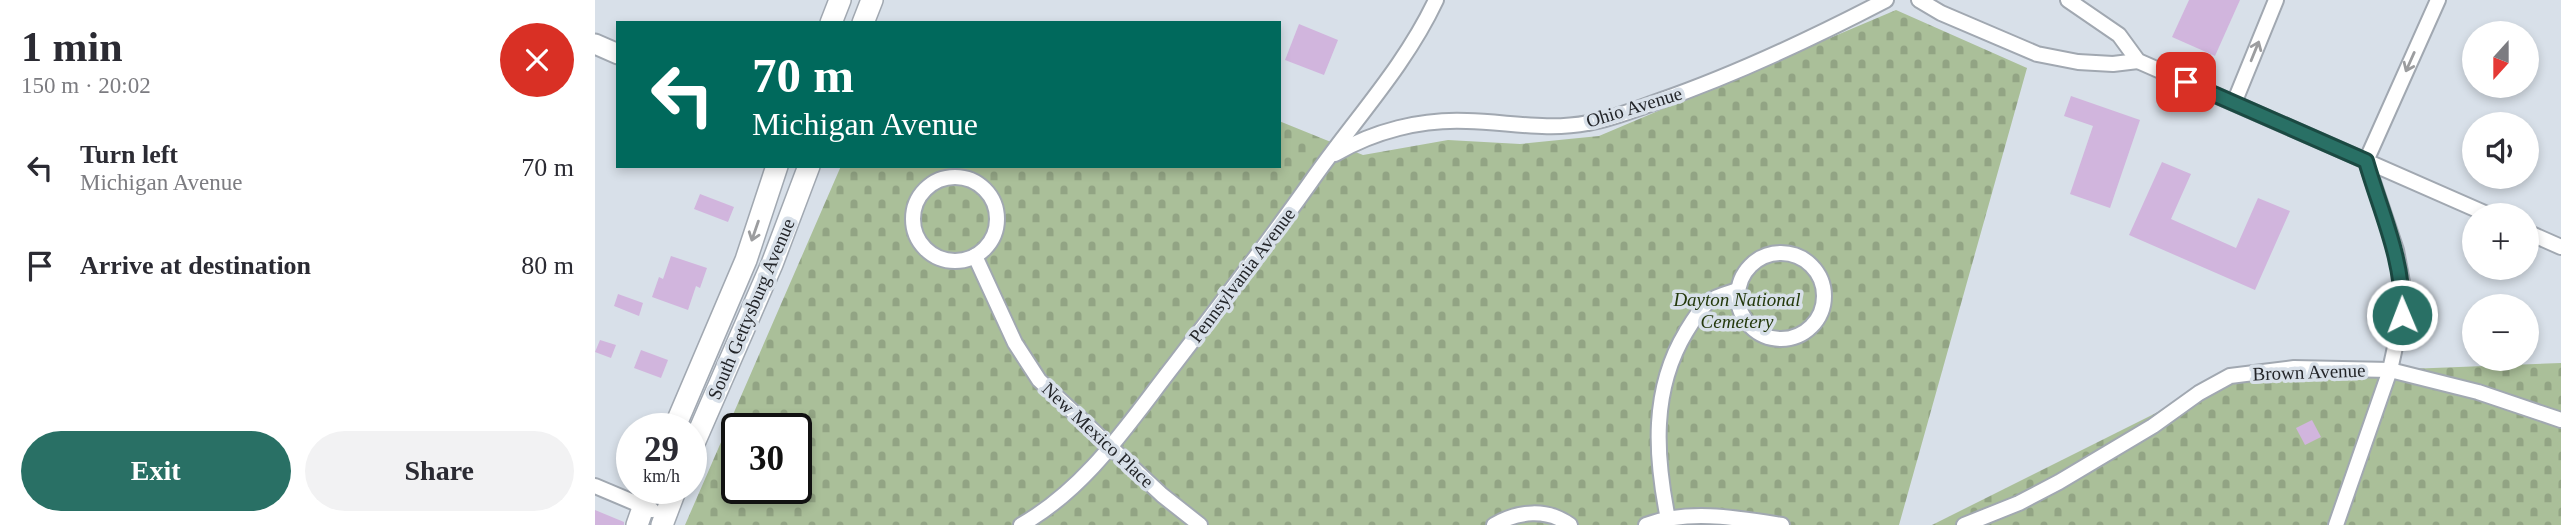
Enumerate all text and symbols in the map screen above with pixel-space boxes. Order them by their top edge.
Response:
north arrow [2462,21,2539,98]
map controls [2462,21,2539,371]
button: close [500,23,574,97]
text: 1 min [21,24,123,70]
one-way arrow [2249,41,2262,63]
text: 70 m [752,48,854,103]
icon: left [637,49,728,140]
one-way arrow [2403,51,2416,72]
pin [2156,52,2216,112]
icon: arrive [2167,63,2205,101]
text: 150 m · 20:02 [21,73,151,98]
street label: Ohio Avenue [1583,82,1685,132]
text: Michigan Avenue [752,106,978,142]
button: sound [2462,112,2539,189]
text: Turn left [80,140,178,169]
icon: left [21,149,59,187]
text: 70 m [521,153,574,182]
text: Michigan Avenue [80,170,242,195]
button: + [2462,203,2539,280]
street label: Pennsylvania Avenue [1185,204,1299,346]
street label: South Gettysburg Avenue [703,215,799,403]
one-way arrow [748,219,760,241]
icon: arrive [21,247,59,285]
text: Arrive at destination [80,251,311,280]
text: 80 m [521,251,574,280]
position arrow [2365,278,2439,352]
park label: Dayton National Cemetery [1672,289,1801,332]
button: − [2462,294,2539,371]
street label: Brown Avenue [2252,360,2366,384]
street label: New Mexico Place [1038,378,1158,492]
speed limit sign: 30 [721,413,812,504]
text: 29 [644,430,679,469]
button: Exit [21,431,291,511]
button: Share [305,431,574,511]
text: km/h [643,466,680,486]

